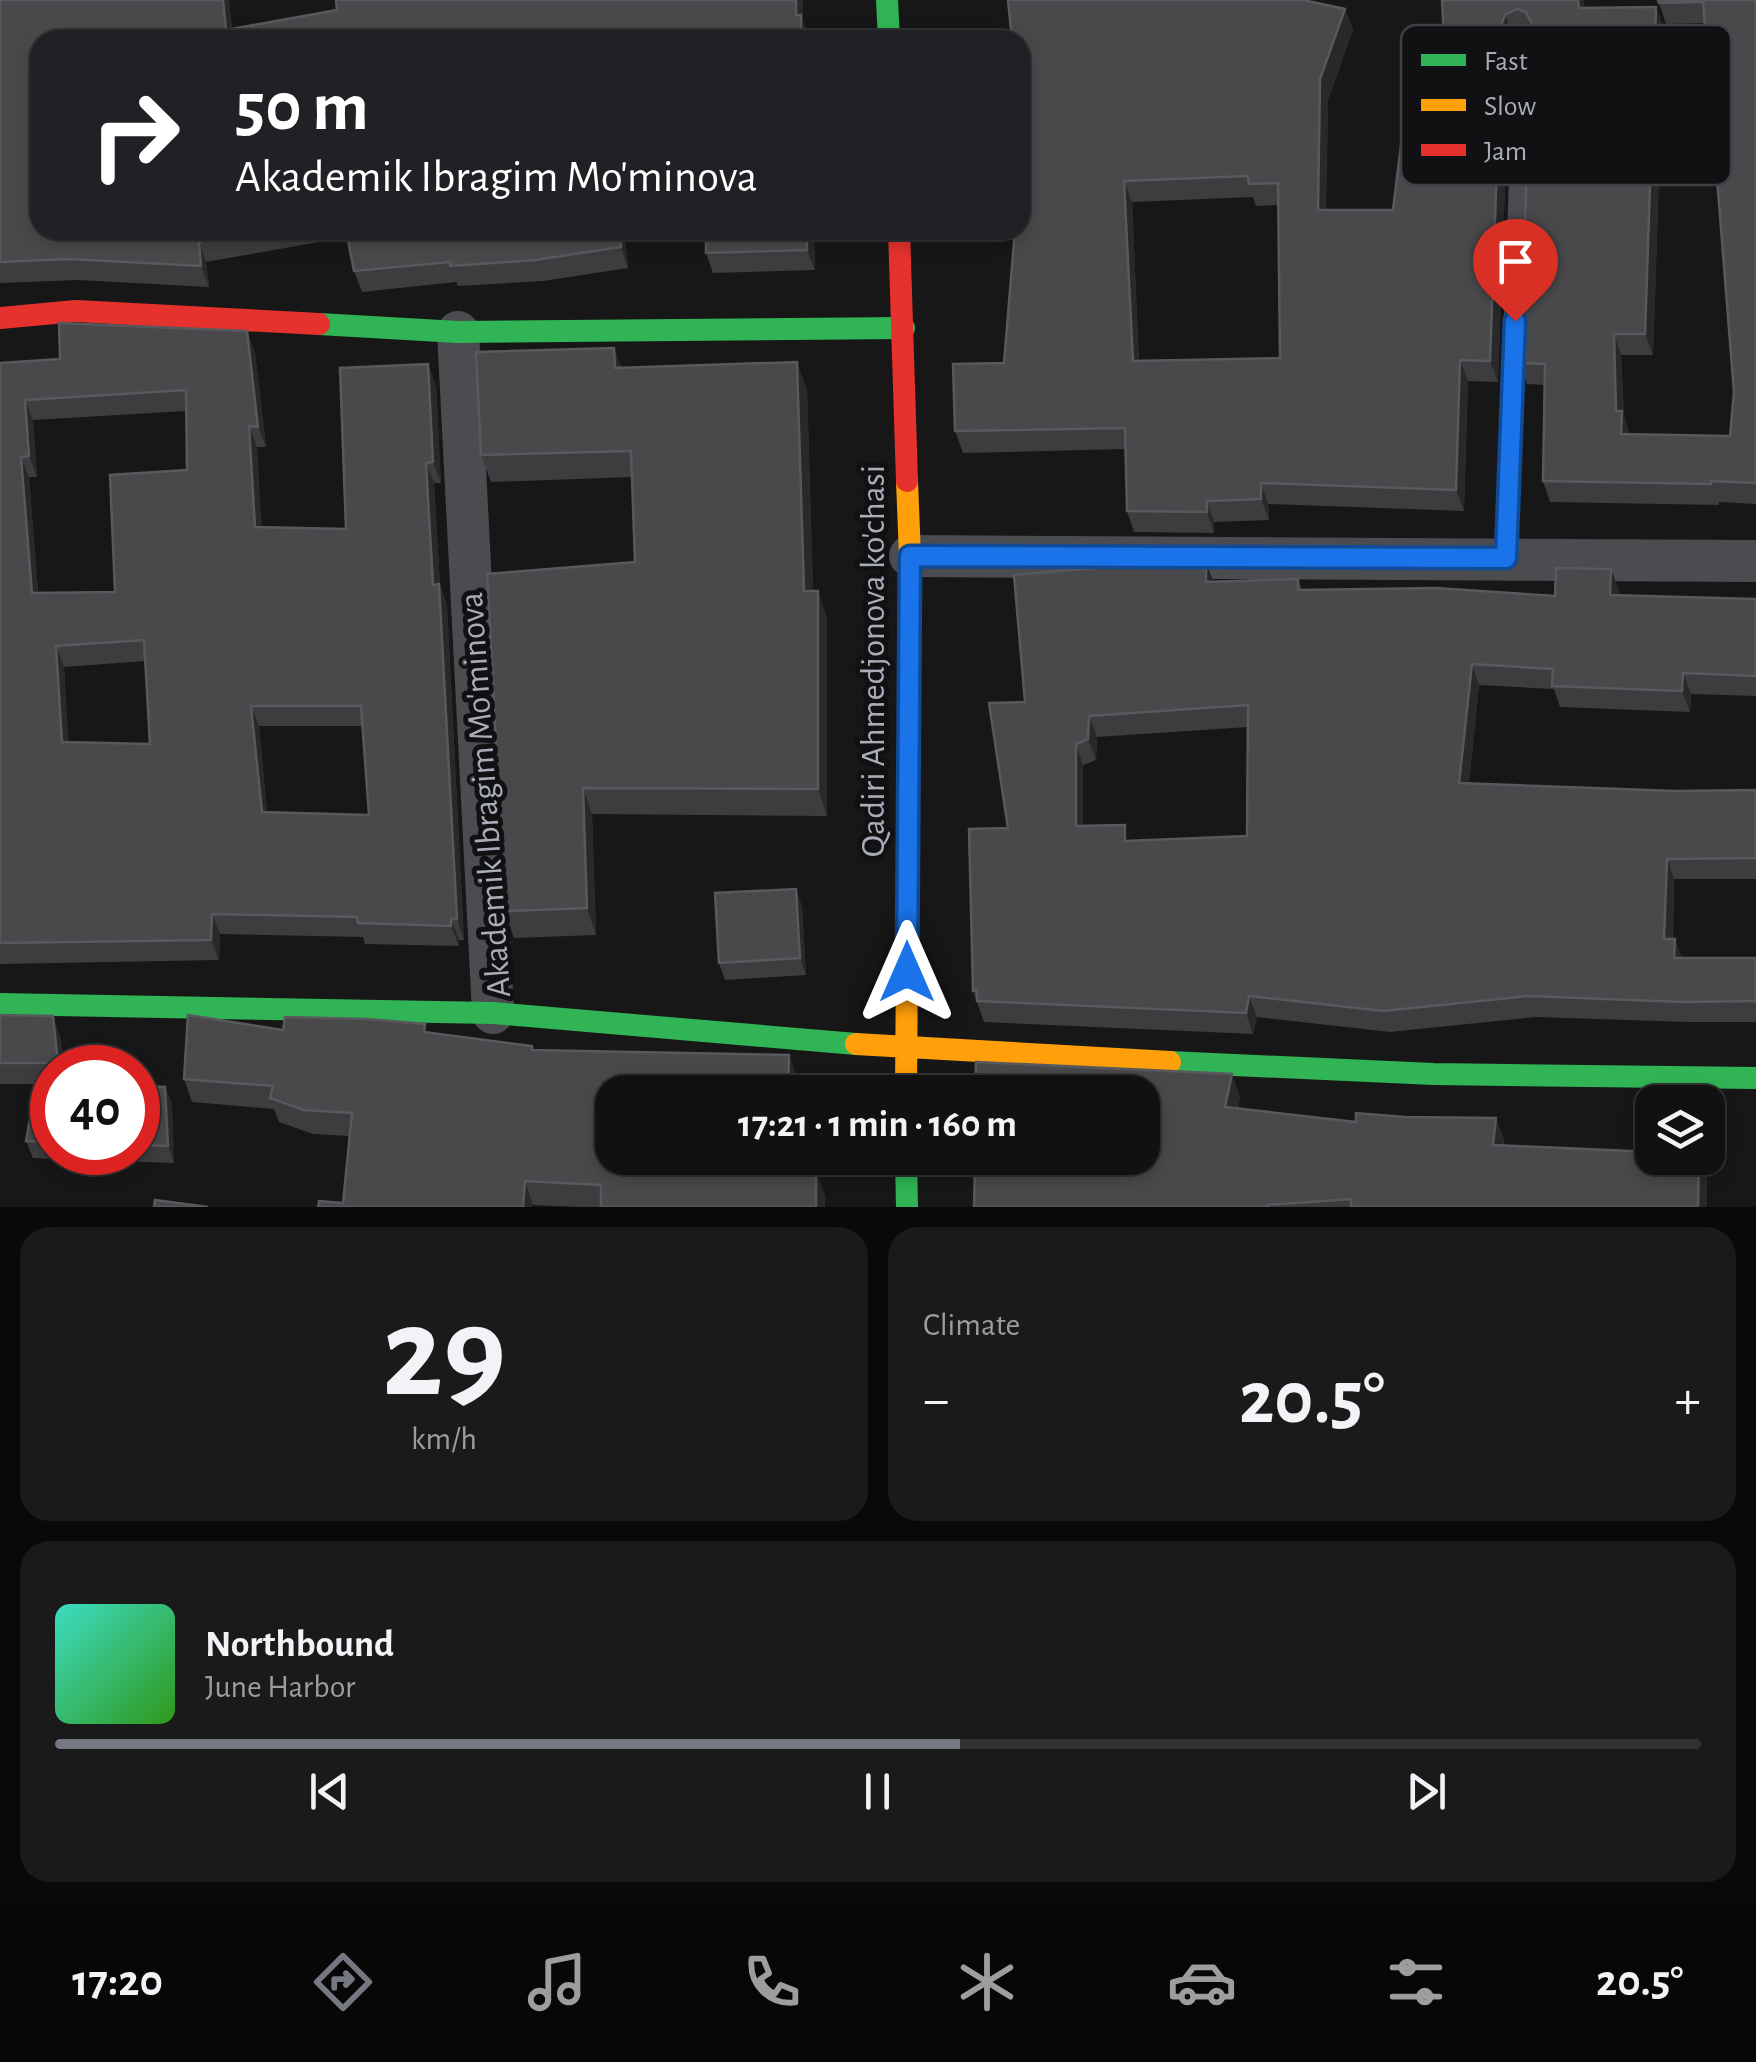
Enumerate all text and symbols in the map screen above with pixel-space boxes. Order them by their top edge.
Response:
legend [1401,25,1731,185]
text: Fast [1484,48,1528,76]
icon: right [70,70,200,200]
text: 50 m [235,73,369,143]
text: Slow [1484,93,1536,121]
text: Jam [1484,138,1527,166]
text: Akademik Ibragim Mo'minova [235,155,758,200]
pin [1473,219,1558,322]
icon: arrive [1488,234,1543,289]
street label: Qadiri Ahmedjonova ko'chasi [856,465,891,857]
street label: Akademik Ibragim Mo'minova [454,591,517,999]
position arrow [855,920,959,1024]
speed limit sign: 40 [30,1045,160,1175]
map controls [1635,1085,1725,1175]
button: layers [1635,1085,1725,1175]
text: 17:21 · 1 min · 160 m [738,1106,1017,1144]
text: 29 [382,1290,506,1420]
text: Climate [923,1309,1020,1341]
text: 20.5° [1239,1362,1385,1437]
text: − [923,1373,949,1428]
text: + [1675,1373,1701,1428]
text: km/h [411,1423,477,1455]
text: Northbound [205,1626,394,1664]
text: June Harbor [205,1671,355,1703]
icon: previous [302,1764,357,1819]
icon: pause [850,1764,905,1819]
icon: next [1399,1764,1454,1819]
icon: directions [308,1947,378,2017]
icon: music [522,1947,592,2017]
icon: phone [737,1947,807,2017]
icon: climate [952,1947,1022,2017]
icon: car [1167,1947,1237,2017]
icon: filters [1381,1947,1451,2017]
text: 17:20 [72,1959,163,2004]
text: 20.5° [1596,1959,1684,2004]

